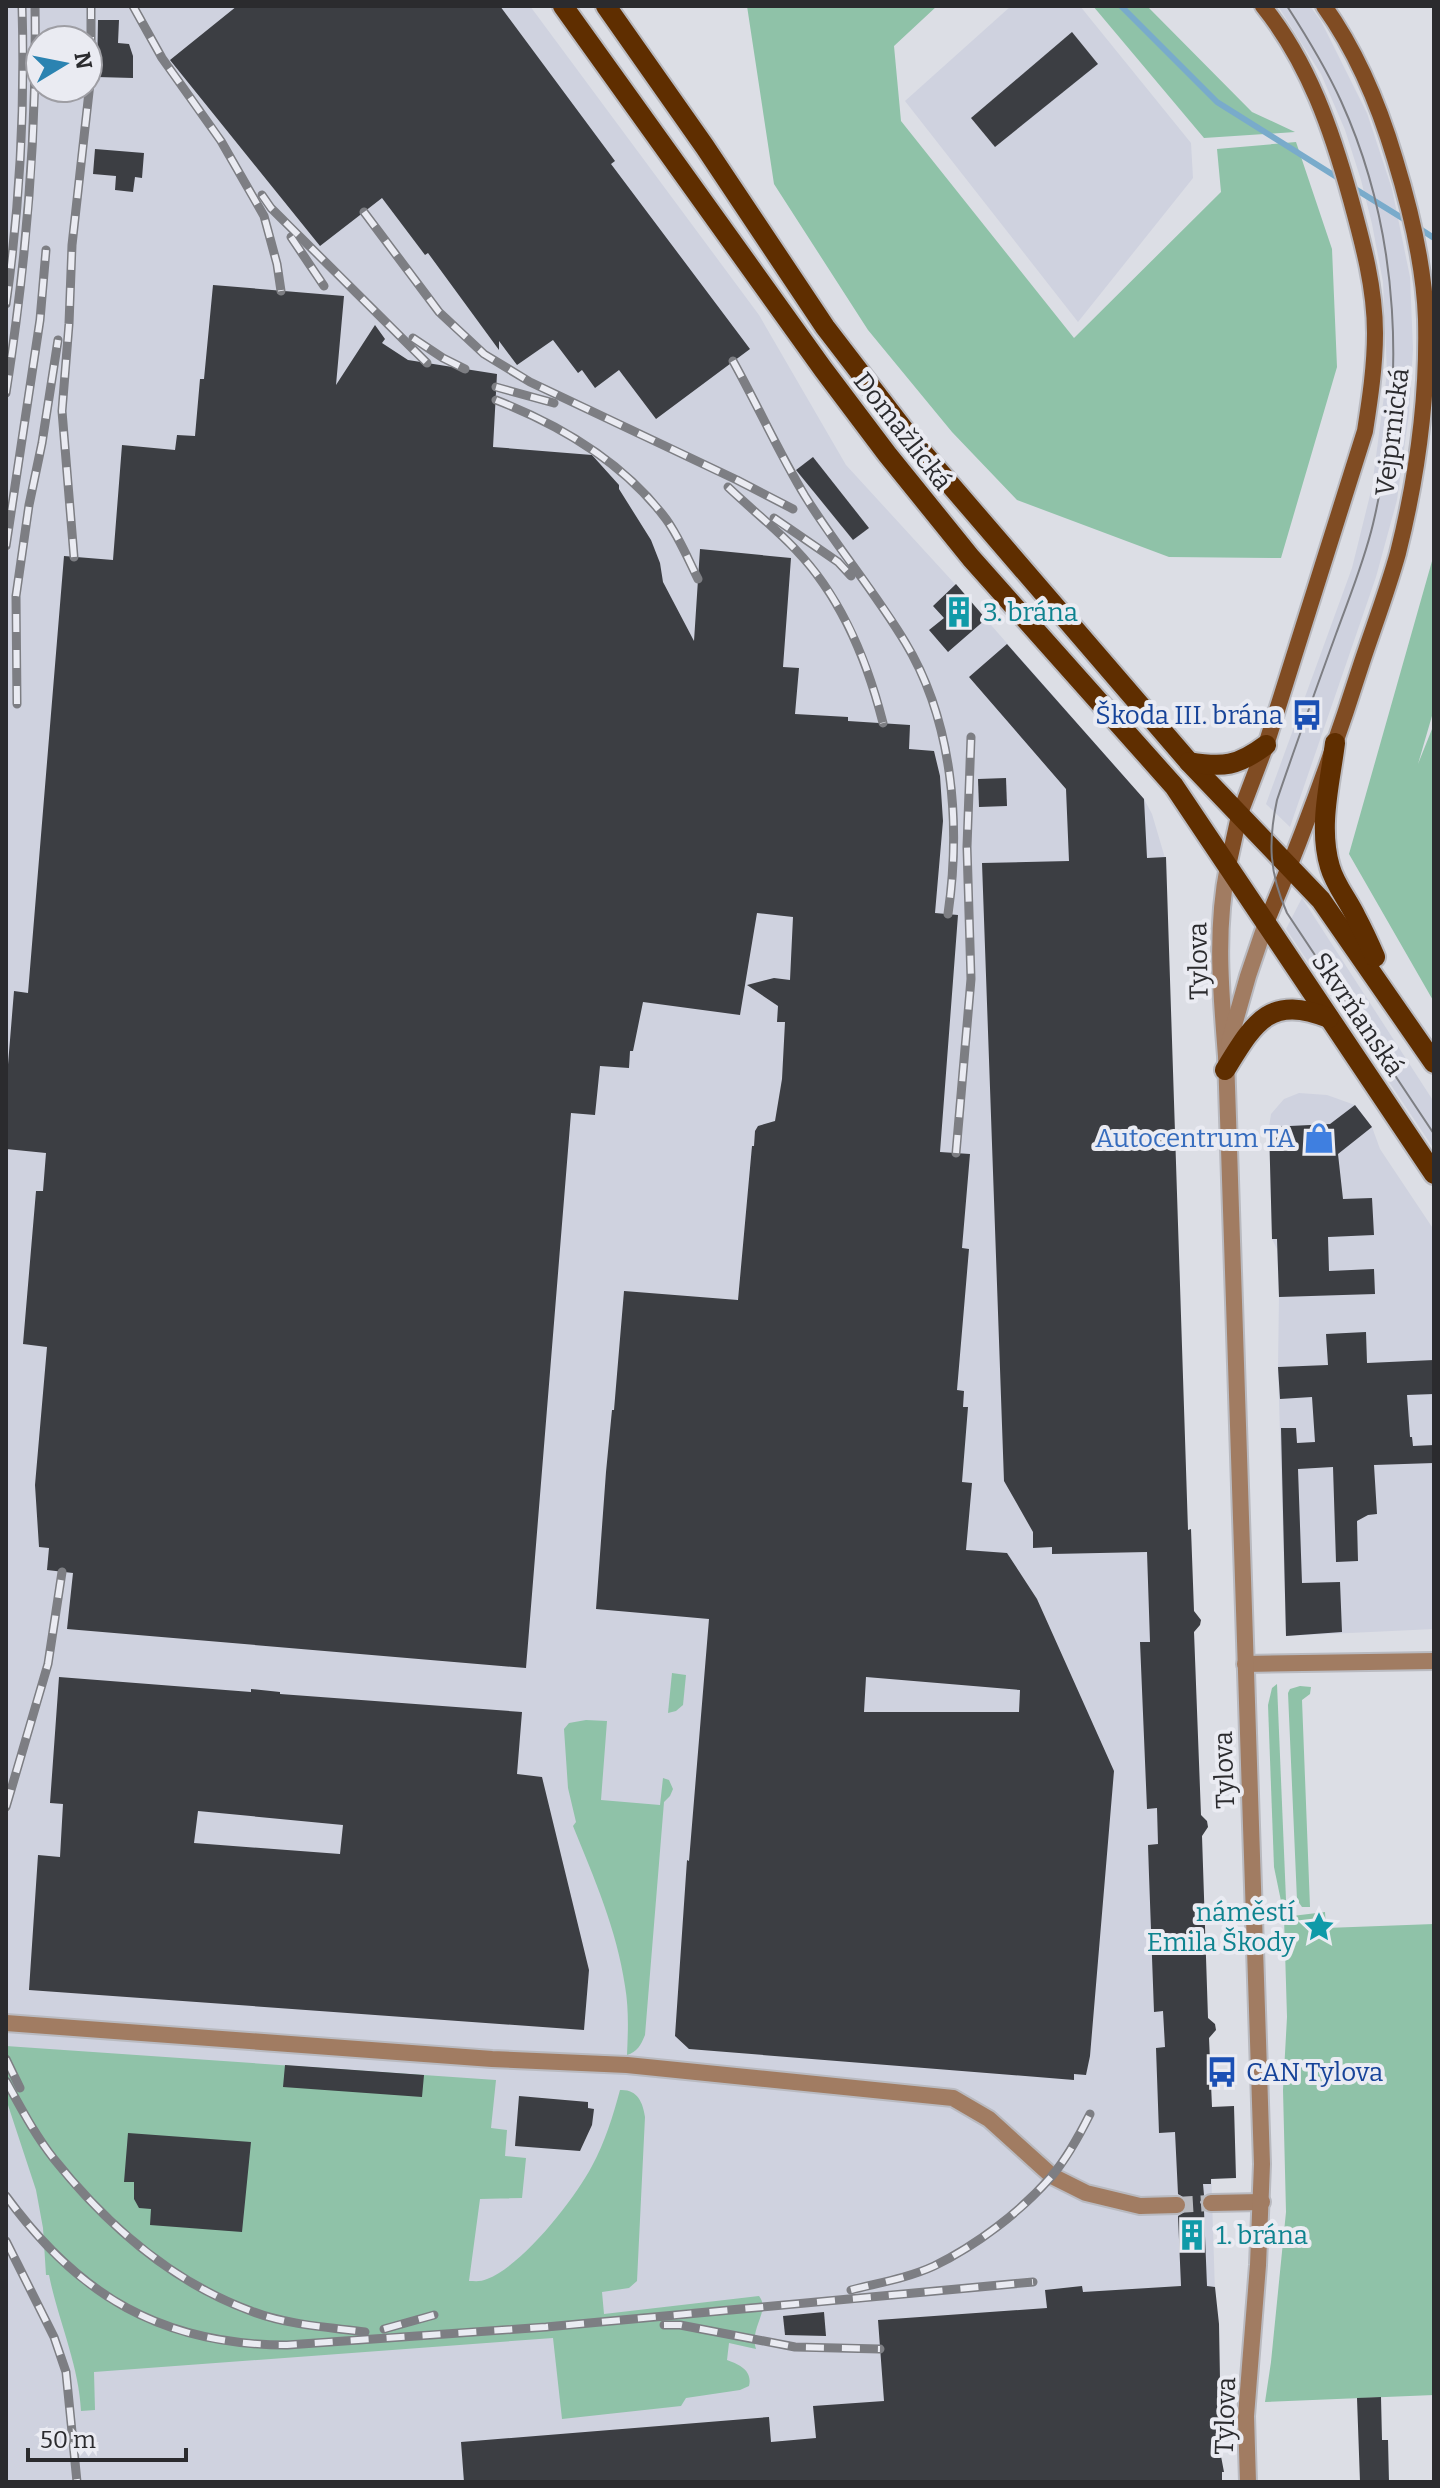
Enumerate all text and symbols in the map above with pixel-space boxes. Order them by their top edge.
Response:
north arrow [24,24,104,104]
text: N [68,50,98,71]
street label: Domažlická [847,366,958,497]
street label: Vejprnická [1369,366,1416,498]
building icon: 3. brána [942,595,976,629]
place label: 3. brána [983,597,1078,628]
bus stop icon: Škoda III. brána [1290,698,1324,732]
place label: Škoda III. brána [1095,700,1283,731]
street label: Tylova [1182,922,1215,1000]
street label: Skvrňanská [1305,947,1410,1082]
shop icon: Autocentrum TA [1302,1121,1336,1155]
place label: Autocentrum TA [1095,1123,1296,1154]
street label: Tylova [1208,1731,1241,1809]
place label: náměstí Emila Škody [1147,1897,1295,1958]
place icon: náměstí Emila Škody [1302,1910,1336,1944]
bus stop icon: CAN Tylova [1205,2055,1239,2089]
place label: CAN Tylova [1246,2057,1383,2088]
building icon: 1. brána [1175,2218,1209,2252]
place label: 1. brána [1216,2220,1308,2251]
street label: Tylova [1209,2377,1242,2455]
scale bar [28,2412,186,2462]
text: 50 m [40,2426,96,2454]

